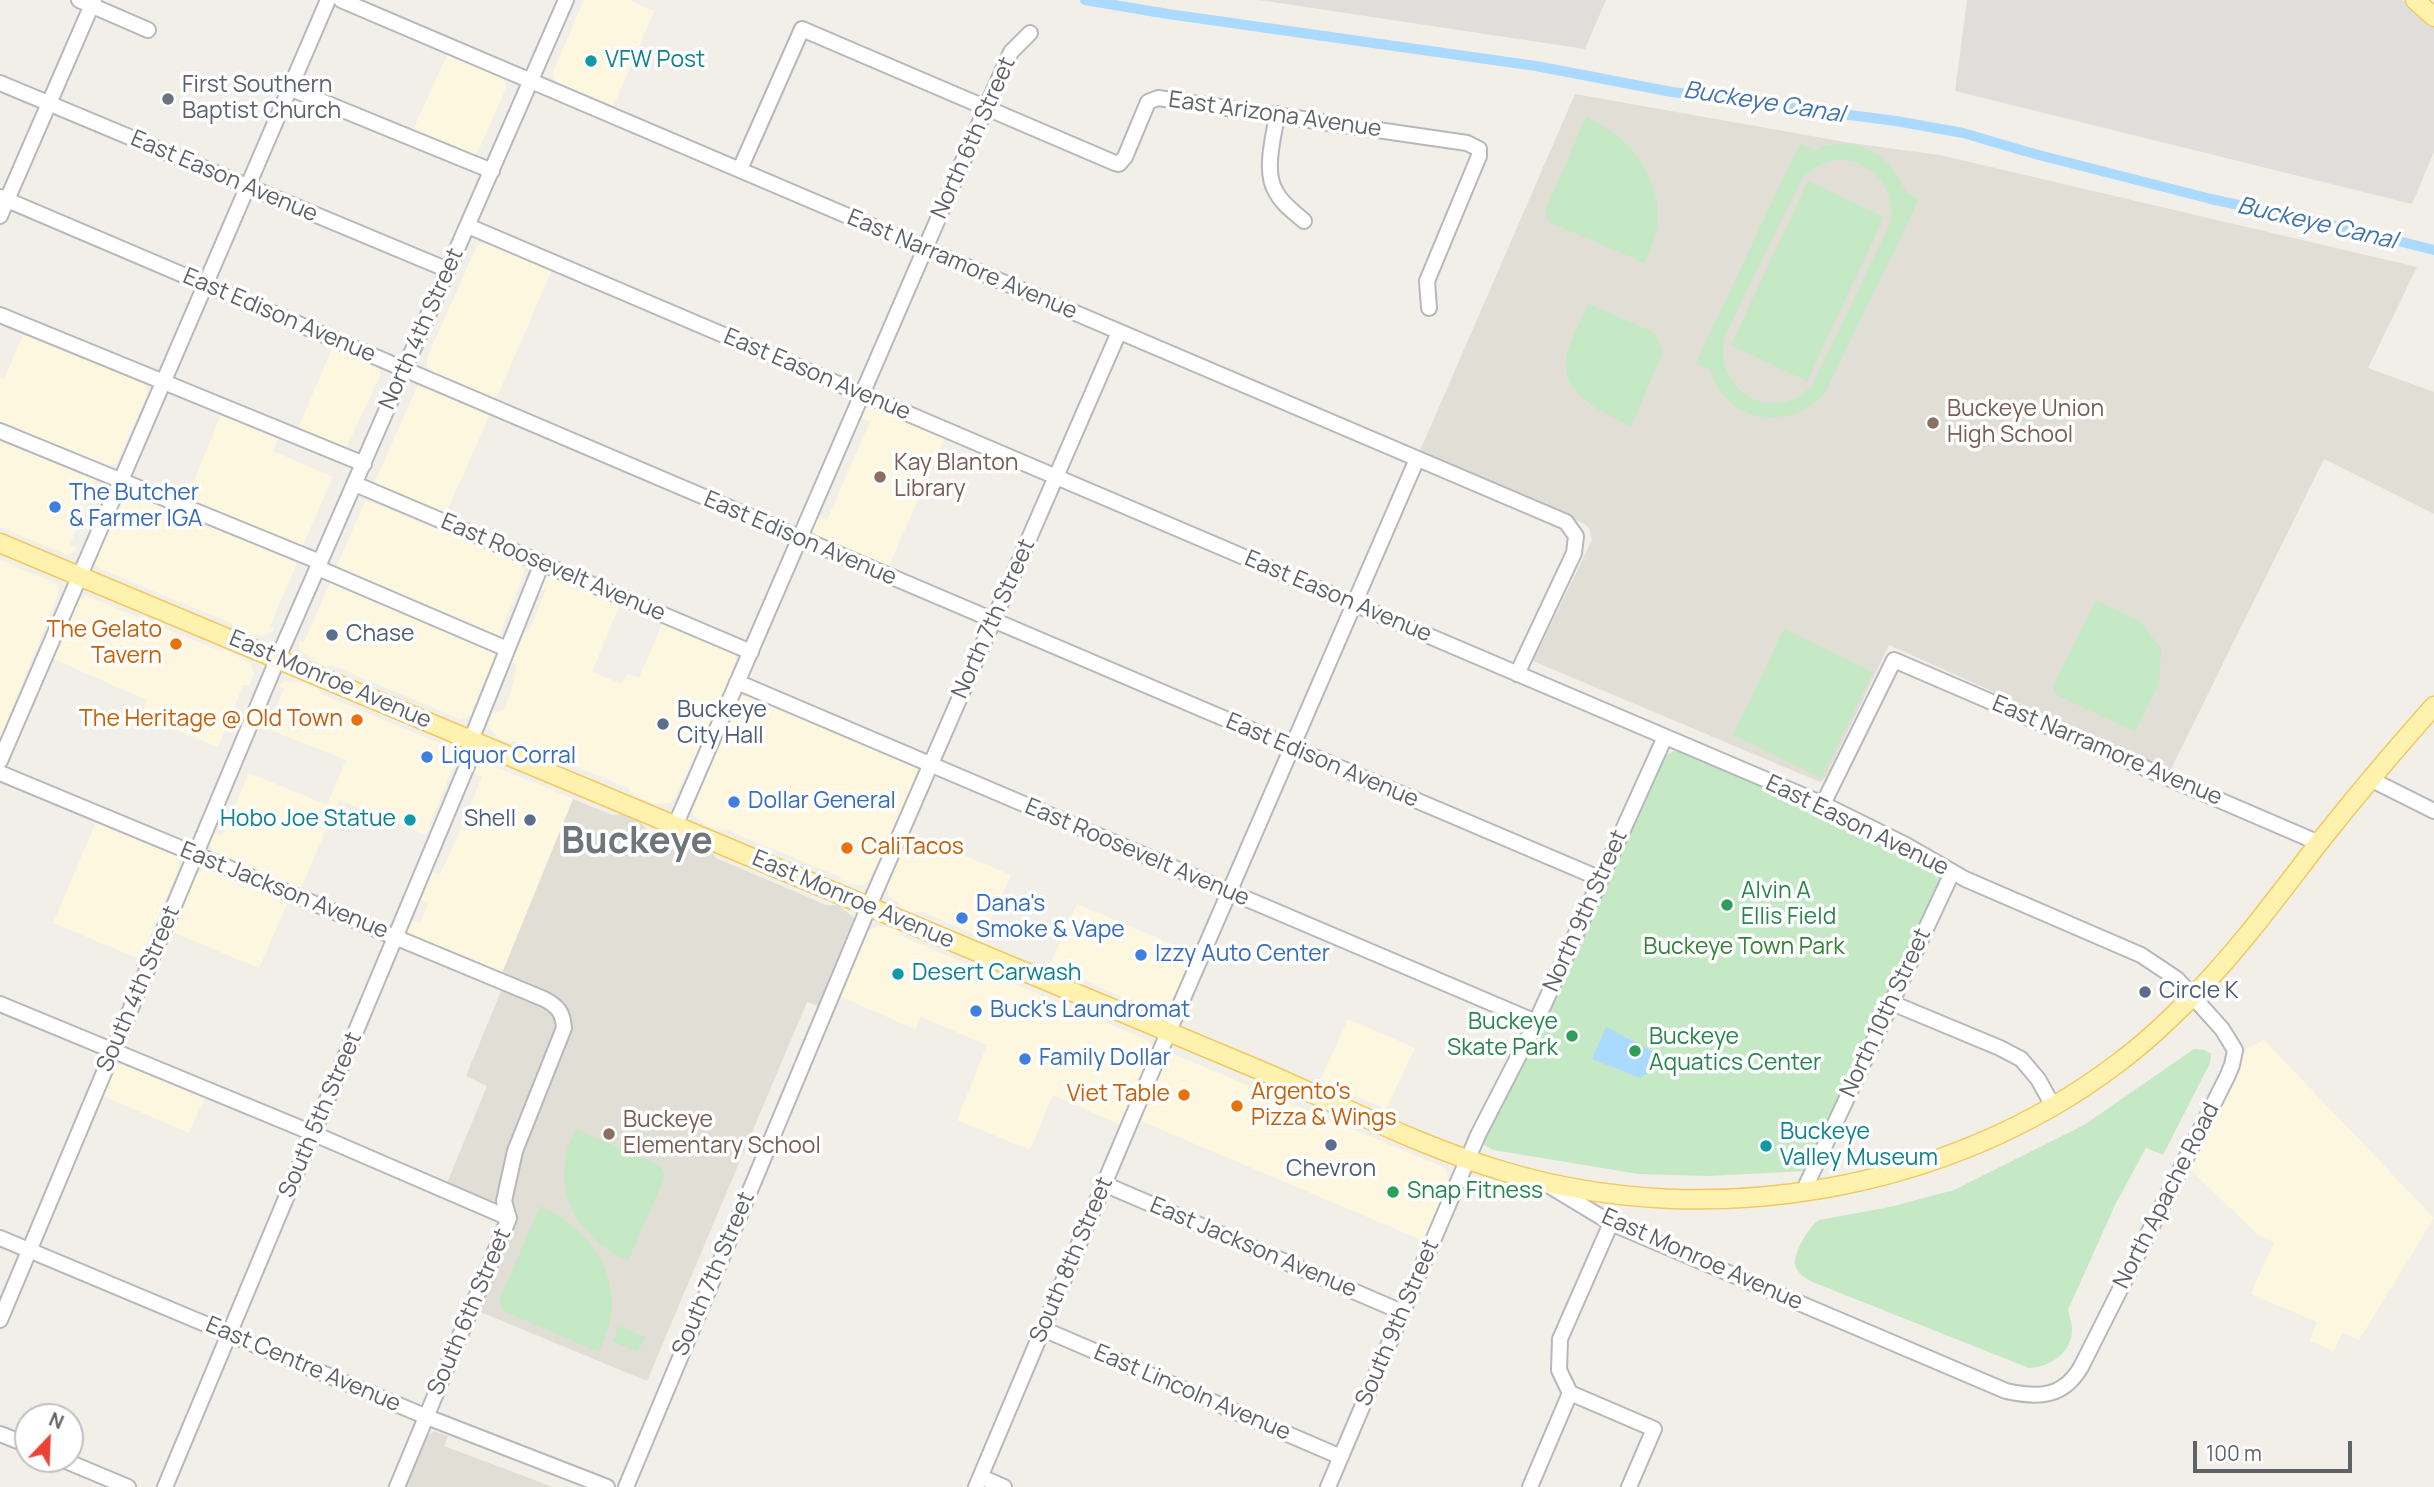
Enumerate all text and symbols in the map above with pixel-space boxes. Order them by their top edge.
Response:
place label: VFW Post [605,47,705,75]
marker: VFW Post [583,53,599,69]
street label: North 6th Street [926,53,1022,223]
place label: First Southern Baptist Church [182,72,341,126]
water label: Buckeye Canal [1682,76,1846,130]
street label: East Arizona Avenue [1167,86,1383,144]
marker: First Southern Baptist Church [160,91,176,107]
street label: East Eason Avenue [126,125,322,229]
water label: Buckeye Canal [2235,192,2399,256]
street label: East Narramore Avenue [843,204,1081,326]
street label: North 4th Street [374,244,470,414]
street label: East Edison Avenue [179,263,379,369]
street label: East Eason Avenue [719,323,915,427]
place label: Buckeye Union High School [1947,396,2104,450]
marker: Buckeye Union High School [1925,415,1941,431]
place label: Kay Blanton Library [894,450,1018,504]
marker: Kay Blanton Library [872,469,888,485]
place label: The Butcher & Farmer IGA [69,480,202,534]
street label: East Edison Avenue [700,486,900,592]
marker: The Butcher & Farmer IGA [47,499,63,515]
street label: East Roosevelt Avenue [437,508,669,628]
street label: North 7th Street [946,535,1042,703]
street label: East Eason Avenue [1240,545,1436,649]
place label: The Gelato Tavern [46,617,162,671]
place label: Chase [346,621,414,649]
street label: East Monroe Avenue [225,625,435,735]
marker: Chase [324,627,340,643]
marker: The Gelato Tavern [168,636,184,652]
street label: East Narramore Avenue [1988,690,2226,812]
place label: Buckeye City Hall [677,697,767,751]
place label: The Heritage @ Old Town [79,706,343,734]
street label: East Edison Avenue [1222,708,1422,814]
marker: The Heritage @ Old Town [349,712,365,728]
marker: Buckeye City Hall [655,716,671,732]
place label: Liquor Corral [441,743,576,771]
marker: Liquor Corral [419,749,435,765]
street label: East Eason Avenue [1761,770,1953,882]
place label: Dollar General [748,788,896,816]
street label: East Roosevelt Avenue [1021,793,1253,913]
marker: Dollar General [726,794,742,810]
place label: Hobo Joe Statue [220,806,396,834]
place label: Shell [464,806,516,834]
marker: Hobo Joe Statue [402,812,418,828]
marker: Shell [522,812,538,828]
district label: Buckeye [561,821,713,865]
street label: North 9th Street [1538,826,1634,996]
place label: CaliTacos [861,834,964,862]
street label: East Jackson Avenue [176,837,392,945]
marker: CaliTacos [839,840,855,856]
street label: East Monroe Avenue [748,845,958,955]
place label: Alvin A Ellis Field [1741,878,1836,932]
place label: Dana's Smoke & Vape [976,891,1125,945]
marker: Alvin A Ellis Field [1719,897,1735,913]
street label: South 4th Street [92,902,186,1076]
marker: Dana's Smoke & Vape [954,910,970,926]
street label: North 10th Street [1835,924,1937,1102]
park label: Buckeye Town Park [1643,934,1845,962]
place label: Izzy Auto Center [1155,941,1330,969]
marker: Izzy Auto Center [1133,947,1149,963]
place label: Desert Carwash [912,960,1082,988]
marker: Desert Carwash [890,966,906,982]
place label: Circle K [2159,978,2238,1006]
marker: Circle K [2137,984,2153,1000]
place label: Buck's Laundromat [990,997,1190,1025]
marker: Buck's Laundromat [968,1003,984,1019]
place label: Buckeye Skate Park [1447,1009,1558,1063]
place label: Buckeye Aquatics Center [1649,1024,1821,1078]
street label: South 5th Street [274,1028,368,1202]
marker: Buckeye Skate Park [1564,1028,1580,1044]
marker: Buckeye Aquatics Center [1627,1043,1643,1059]
place label: Family Dollar [1039,1045,1171,1073]
marker: Family Dollar [1017,1051,1033,1067]
place label: Argento's Pizza & Wings [1251,1079,1397,1133]
place label: Viet Table [1067,1081,1170,1109]
marker: Viet Table [1176,1087,1192,1103]
marker: Argento's Pizza & Wings [1229,1098,1245,1114]
street label: North Apache Road [2108,1098,2226,1294]
place label: Buckeye Elementary School [623,1107,821,1161]
place label: Buckeye Valley Museum [1780,1119,1938,1173]
marker: Buckeye Elementary School [601,1126,617,1142]
marker: Chevron [1323,1137,1339,1153]
marker: Buckeye Valley Museum [1758,1138,1774,1154]
place label: Chevron [1286,1156,1376,1184]
street label: South 8th Street [1025,1173,1119,1347]
place label: Snap Fitness [1407,1178,1543,1206]
marker: Snap Fitness [1385,1184,1401,1200]
street label: South 7th Street [667,1188,761,1360]
street label: East Jackson Avenue [1146,1192,1360,1304]
street label: East Monroe Avenue [1597,1203,1807,1317]
street label: South 6th Street [422,1225,518,1399]
street label: South 9th Street [1350,1236,1446,1410]
street label: East Centre Avenue [201,1311,405,1419]
street label: East Lincoln Avenue [1090,1339,1294,1447]
north arrow [14,1403,84,1473]
text: N [45,1406,68,1435]
scale bar [2196,1428,2355,1472]
text: 100 m [2206,1439,2262,1467]

